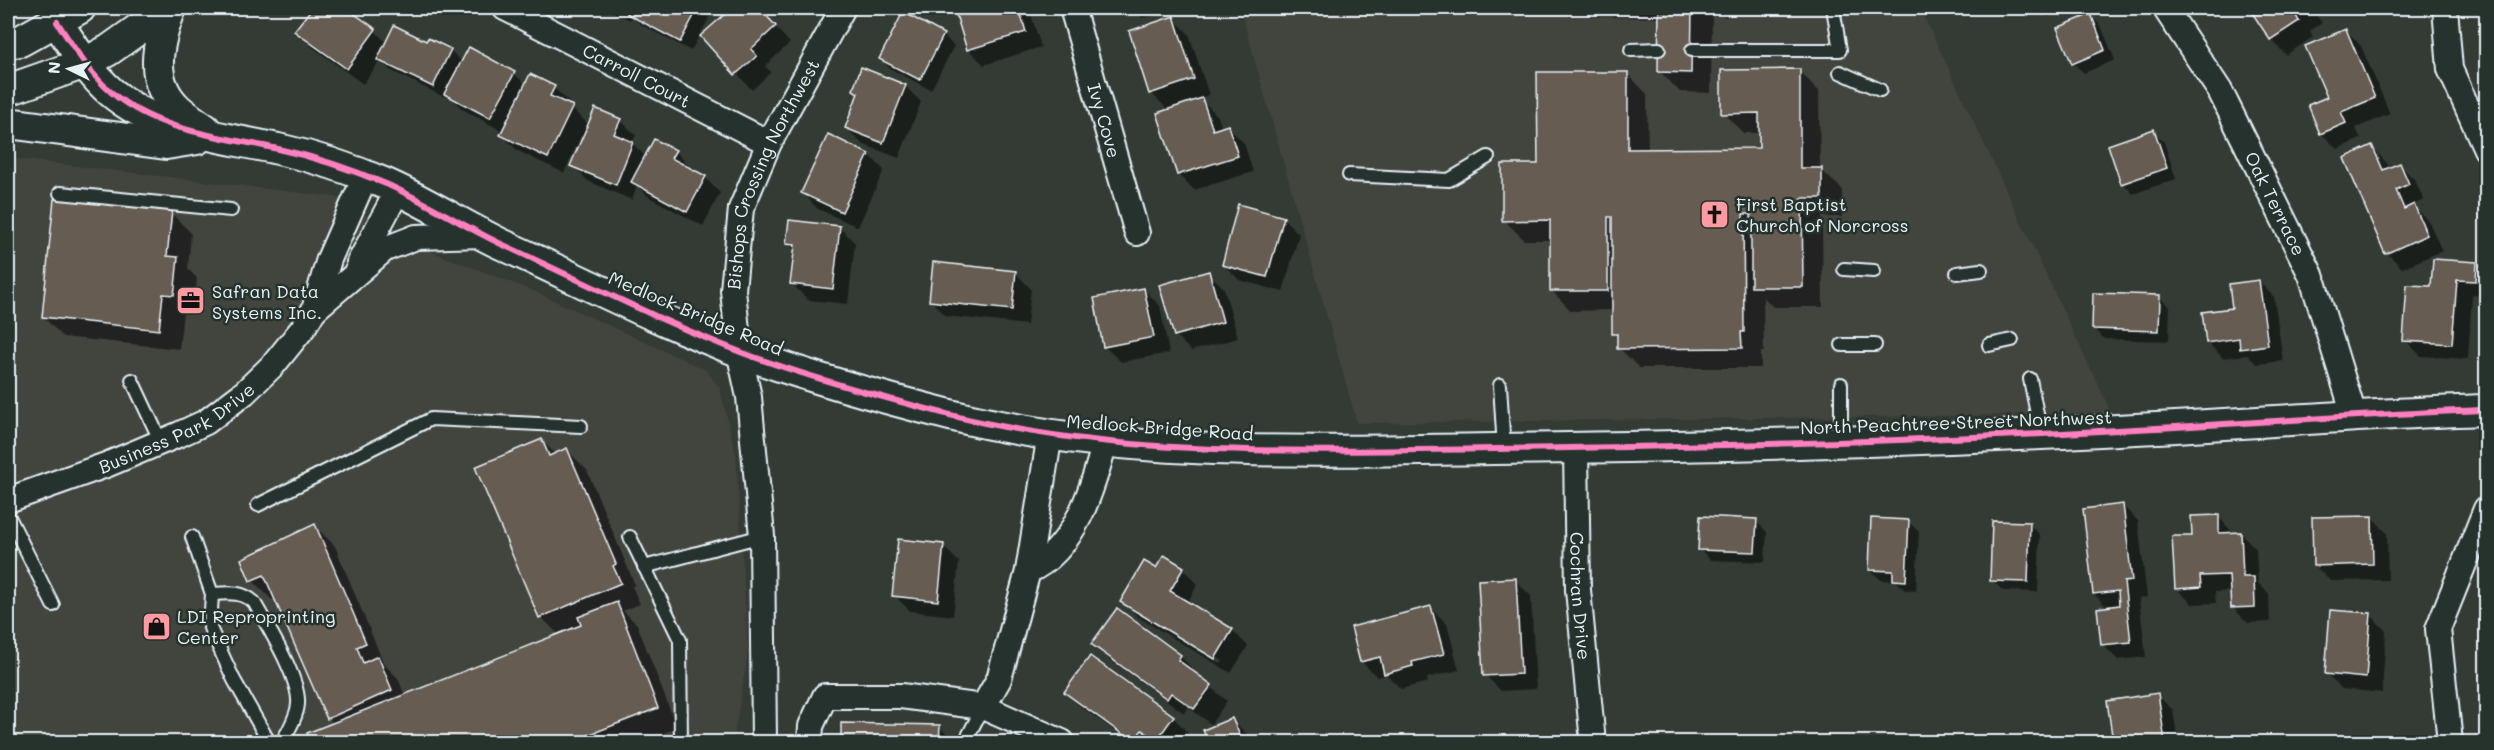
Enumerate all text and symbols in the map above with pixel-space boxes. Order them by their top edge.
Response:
street label: Carroll Court [579,38,695,113]
north arrow [39,39,99,99]
street label: Bishops Crossing Northwest [721,55,825,290]
text: N [43,61,65,75]
street label: Ivy Cove [1082,80,1127,161]
street label: Oak Terrace [2240,147,2311,259]
place label: First Baptist Church of Norcross [1736,192,1909,237]
church icon: First Baptist Church of Norcross [1699,198,1731,230]
street label: Medlock Bridge Road [605,265,787,361]
place label: Safran Data Systems Inc. [212,279,322,324]
office icon: Safran Data Systems Inc. [175,285,207,317]
street label: Business Park Drive [95,377,260,479]
street label: North Peachtree Street Northwest [1800,405,2112,439]
street label: Medlock Bridge Road [1066,408,1254,446]
street label: Cochran Drive [1565,532,1597,661]
place label: LDI Reproprinting Center [177,604,335,649]
shop icon: LDI Reproprinting Center [140,610,172,642]

